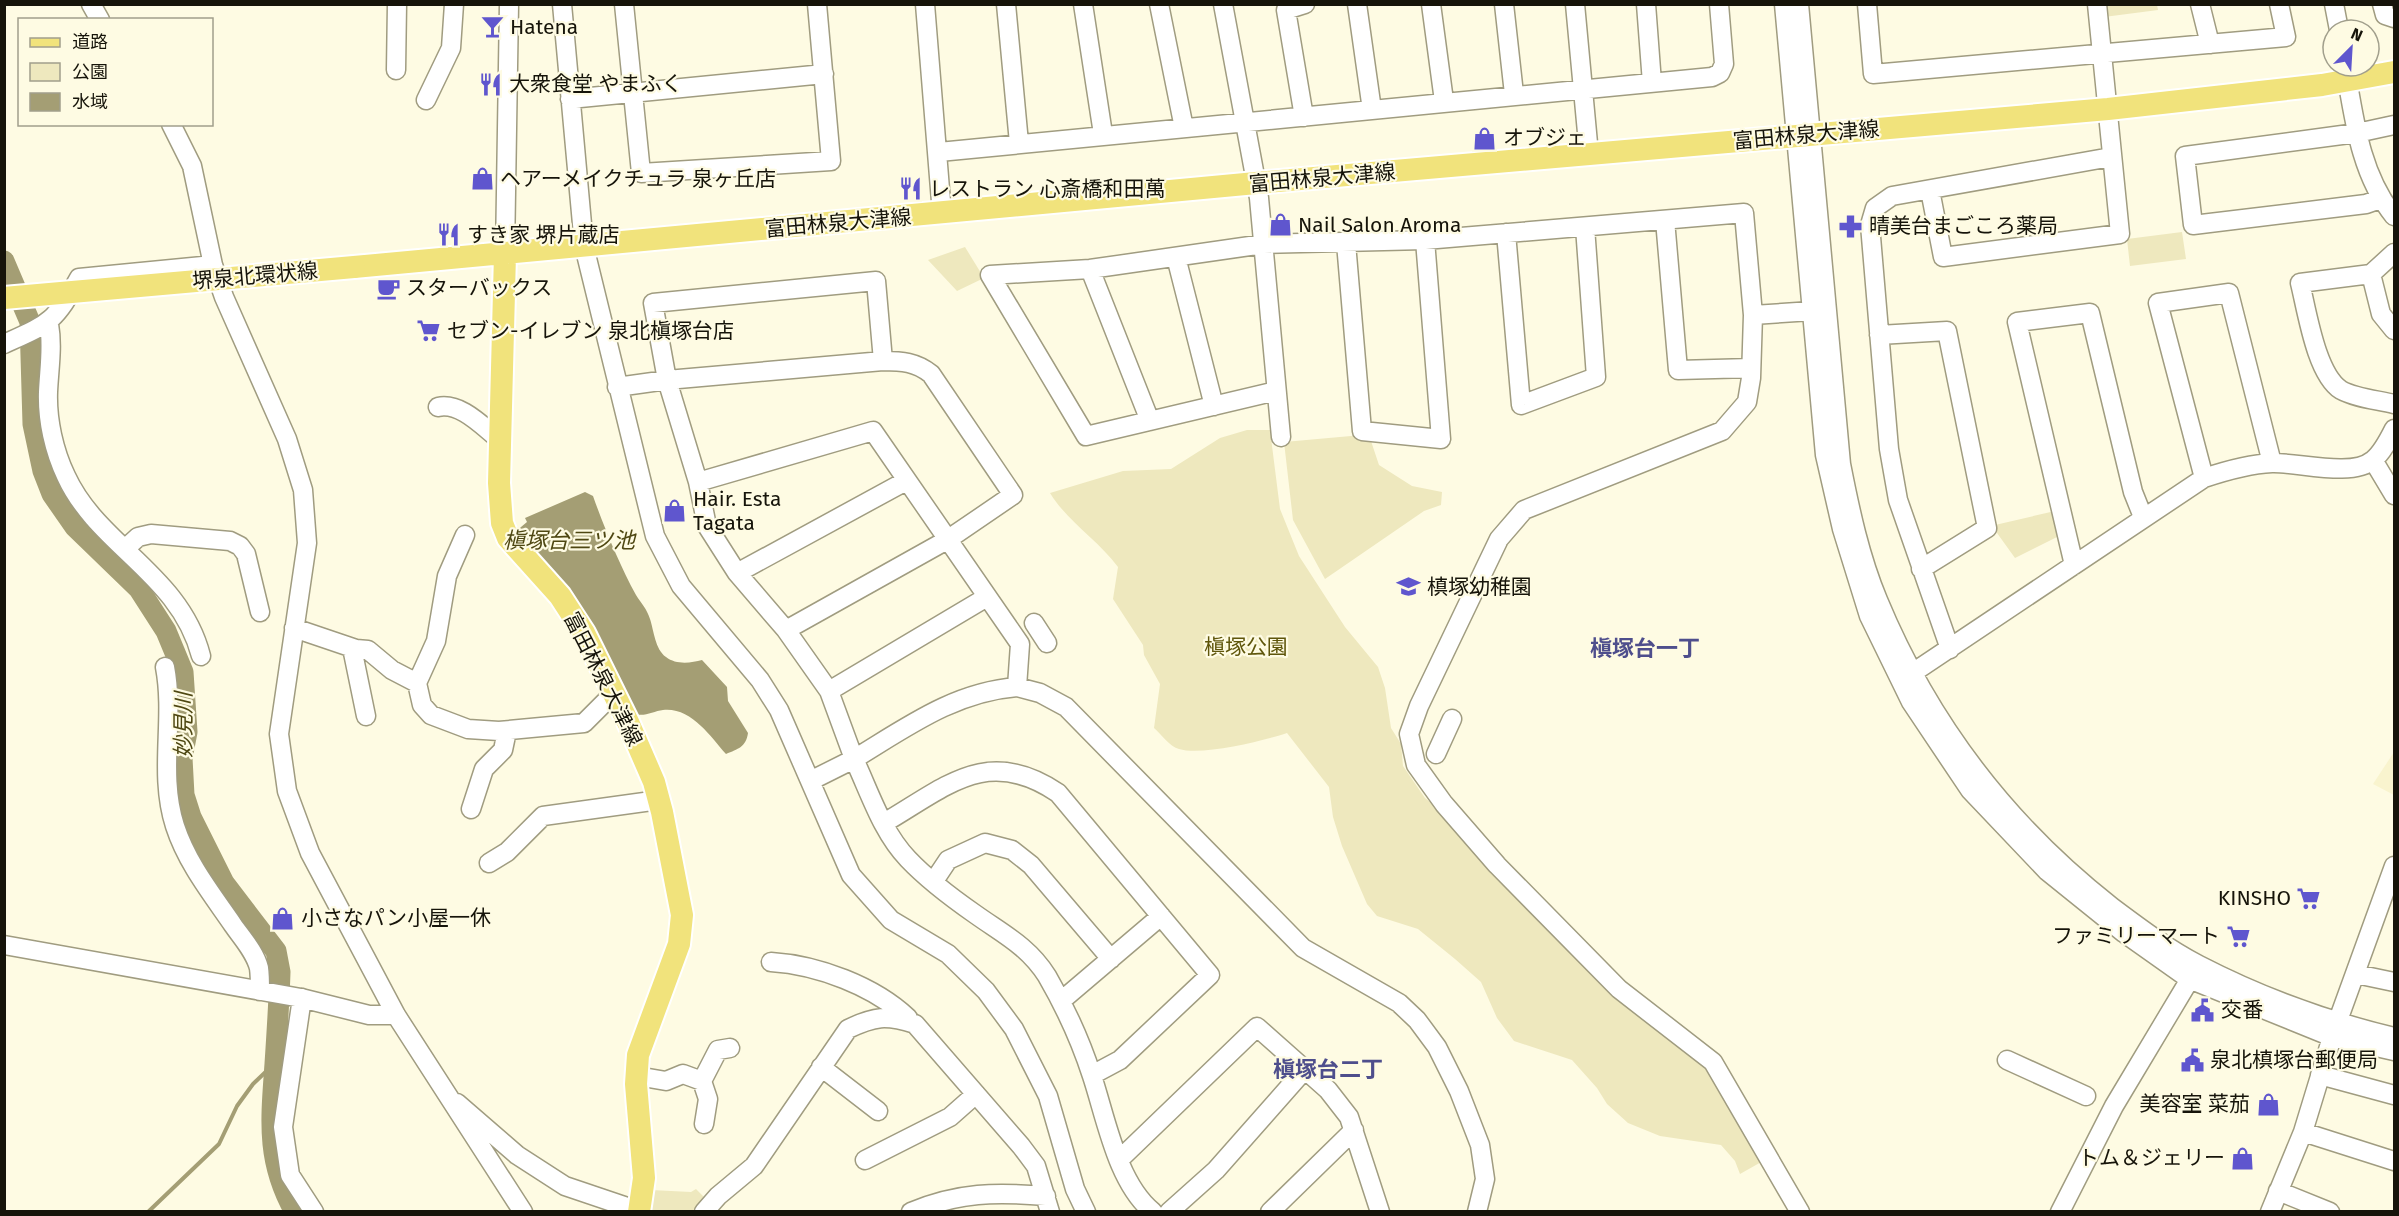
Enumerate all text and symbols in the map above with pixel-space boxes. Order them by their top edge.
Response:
bar icon: Hatena [479,14,505,40]
place label: Hatena [510,14,578,40]
legend [18,18,213,126]
north arrow [2321,18,2381,78]
text: N [2348,24,2366,46]
text: 道路 [72,31,108,53]
text: 公園 [72,61,108,83]
restaurant icon: 大衆食堂 やまふく [478,71,504,97]
place label: 大衆食堂 やまふく [509,71,683,97]
text: 水域 [72,91,108,113]
street label: 富田林泉大津線 [1732,116,1880,154]
shop icon: オブジェ [1472,125,1498,151]
place label: オブジェ [1503,125,1587,151]
street label: 富田林泉大津線 [1248,159,1396,197]
shop icon: ヘアーメイクチュラ 泉ヶ丘店 [469,166,495,192]
place label: ヘアーメイクチュラ 泉ヶ丘店 [500,166,776,192]
restaurant icon: レストラン 心斎橋和田萬 [898,176,924,202]
place label: レストラン 心斎橋和田萬 [929,176,1166,202]
street label: 富田林泉大津線 [764,204,912,242]
shop icon: Nail Salon Aroma [1267,212,1293,238]
place label: Nail Salon Aroma [1298,212,1461,238]
pharmacy icon: 晴美台まごころ薬局 [1838,213,1864,239]
place label: 晴美台まごころ薬局 [1869,213,2058,239]
restaurant icon: すき家 堺片蔵店 [436,222,462,248]
place label: すき家 堺片蔵店 [467,222,620,248]
street label: 堺泉北環状線 [191,258,319,294]
cafe icon: スターバックス [375,275,401,301]
place label: スターバックス [406,275,552,301]
supermarket icon: セブン-イレブン 泉北槇塚台店 [416,318,442,344]
place label: セブン-イレブン 泉北槇塚台店 [447,318,734,344]
place label: Hair. Esta Tagata [693,486,781,536]
shop icon: Hair. Esta Tagata [662,498,688,524]
water label: 槇塚台三ツ池 [503,527,637,554]
school or university icon: 槙塚幼稚園 [1396,574,1422,600]
place label: 槙塚幼稚園 [1427,574,1532,600]
street label: 富田林泉大津線 [558,608,648,750]
park label: 槇塚公園 [1204,634,1288,660]
district label: 槇塚台一丁 [1590,635,1700,662]
water label: 妙見川 [170,690,197,758]
place label: KINSHO [2218,885,2291,911]
supermarket icon: KINSHO [2296,885,2322,911]
shop icon: 小さなパン小屋一休 [270,905,296,931]
place label: 小さなパン小屋一休 [301,905,491,931]
place label: ファミリーマート [2052,923,2220,949]
supermarket icon: ファミリーマート [2225,923,2251,949]
public building icon: 交番 [2190,997,2216,1023]
place label: 交番 [2221,997,2263,1023]
public building icon: 泉北槙塚台郵便局 [2179,1047,2205,1073]
place label: 泉北槙塚台郵便局 [2210,1047,2378,1073]
district label: 槇塚台二丁 [1273,1056,1383,1083]
place label: 美容室 菜茄 [2139,1091,2250,1117]
shop icon: 美容室 菜茄 [2255,1091,2281,1117]
place label: トム＆ジェリー [2078,1145,2225,1171]
shop icon: トム＆ジェリー [2230,1145,2256,1171]

